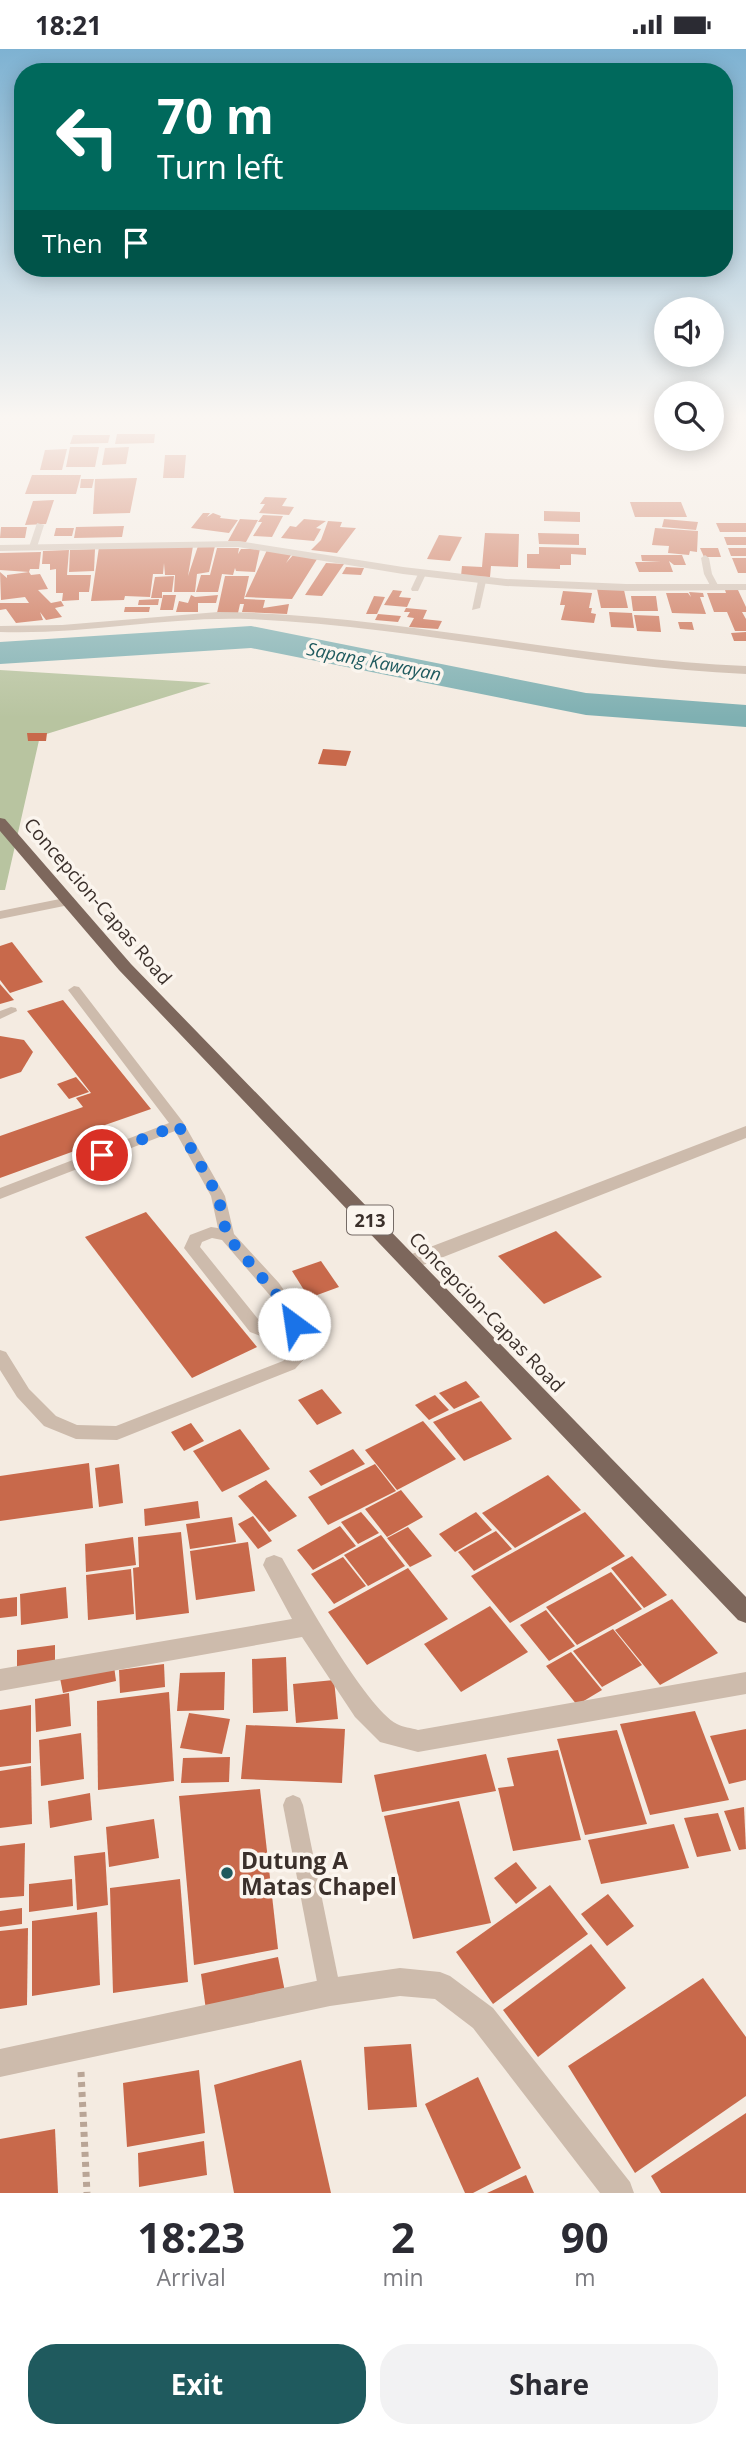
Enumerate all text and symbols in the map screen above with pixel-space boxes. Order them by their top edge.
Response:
text: 18:21 [35,7,102,43]
text: 70 m [157,82,274,148]
icon: left [42,91,133,182]
text: Turn left [157,145,283,188]
icon: arrive [117,224,155,262]
text: Then [42,225,103,261]
map controls [654,297,724,451]
button: sound [654,297,724,367]
button: search [654,381,724,451]
water label: Sapang Kawayan [305,636,443,686]
street label: Concepcion-Capas Road [18,812,178,990]
pin [72,1125,132,1185]
icon: arrive [83,1136,121,1174]
road number: 213 [347,1205,393,1235]
street label: Concepcion-Capas Road [403,1226,571,1398]
position arrow [257,1287,331,1361]
place label: Dutung A Matas Chapel [241,1844,397,1902]
marker: Dutung A Matas Chapel [219,1865,235,1881]
text: 18:23 [137,2208,245,2265]
text: 2 [391,2208,415,2265]
text: 90 [561,2208,609,2265]
text: Arrival [157,2261,226,2293]
text: min [382,2261,424,2293]
text: m [574,2261,595,2293]
button: Exit [28,2344,366,2424]
button: Share [380,2344,718,2424]

